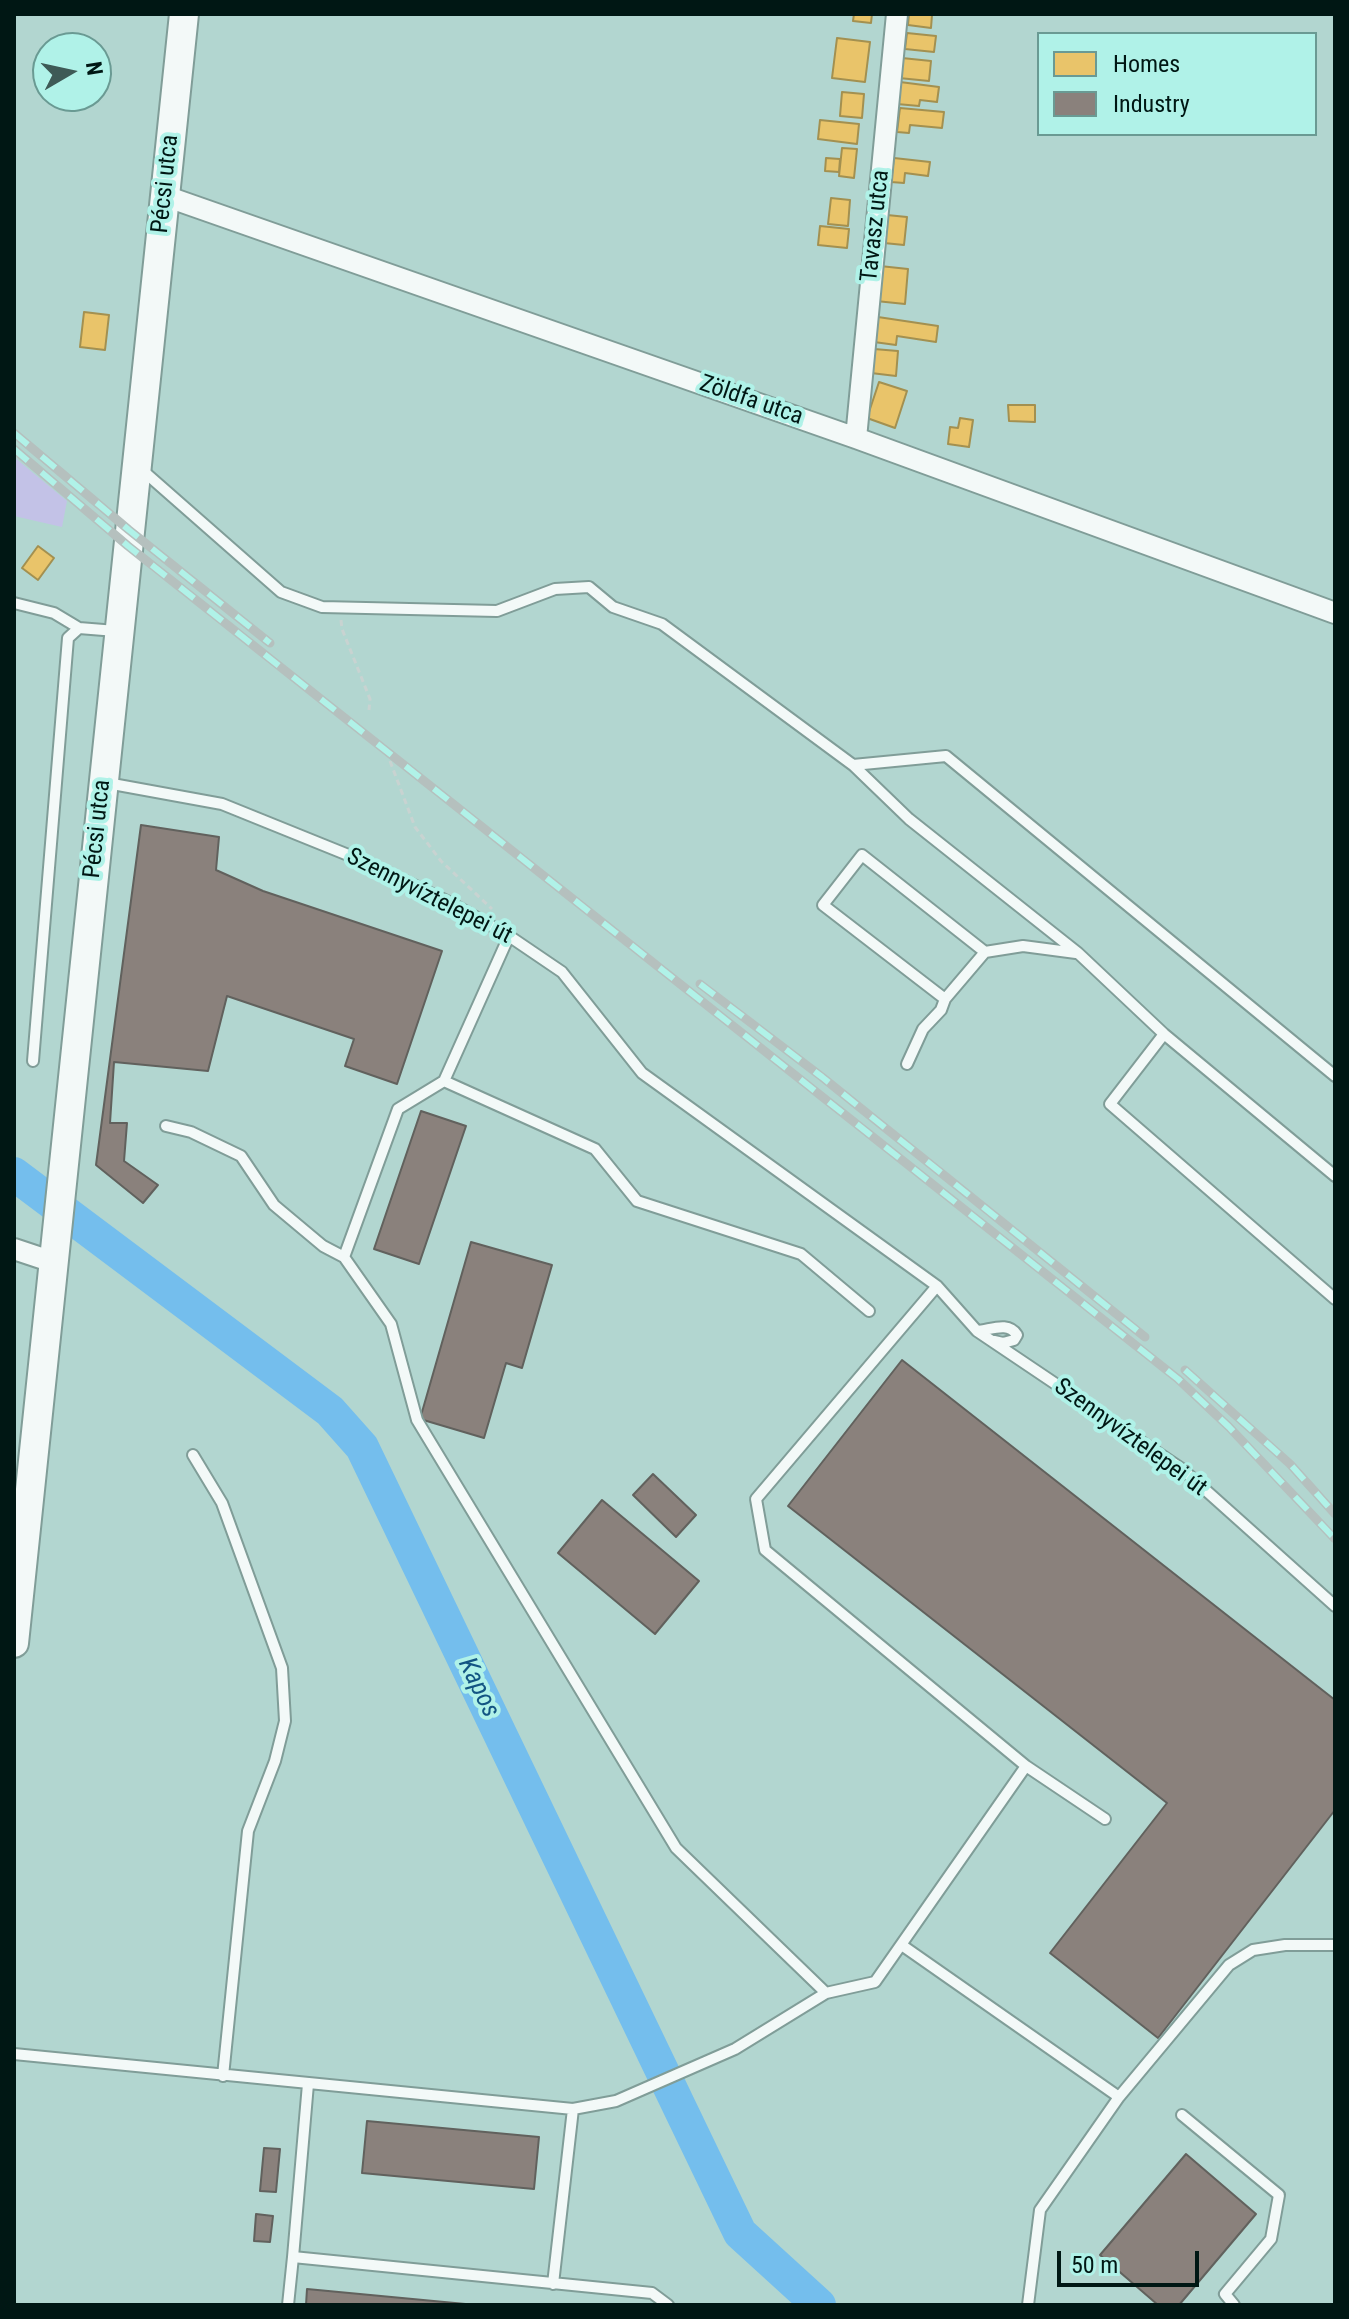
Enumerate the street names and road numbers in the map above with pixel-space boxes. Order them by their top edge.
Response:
street label: Pécsi utca [147,133,185,235]
street label: Tavasz utca [856,169,896,283]
street label: Zöldfa utca [695,370,807,432]
street label: Pécsi utca [79,778,117,880]
street label: Szennyvíztelepei út [342,843,516,951]
street label: Szennyvíztelepei út [1048,1373,1212,1503]

